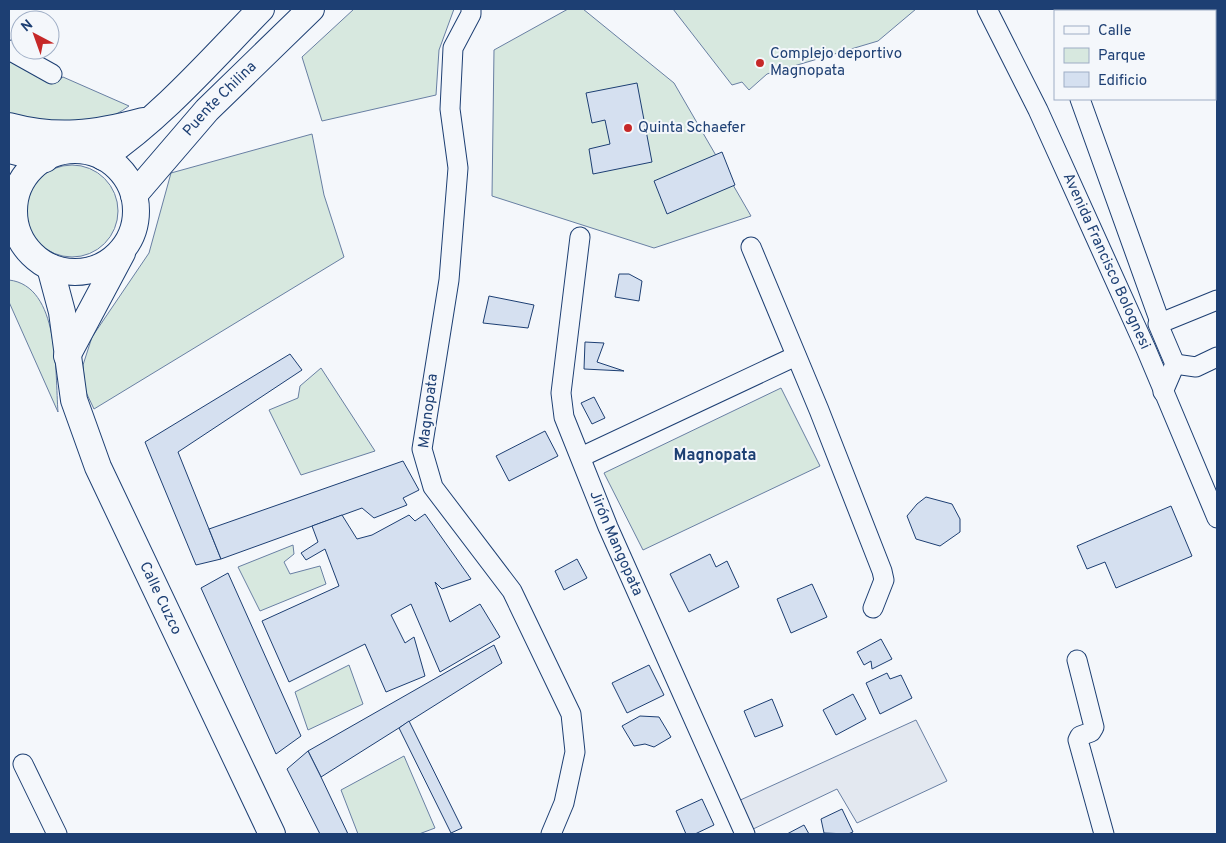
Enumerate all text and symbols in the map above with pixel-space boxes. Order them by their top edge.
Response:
north arrow [10,10,60,60]
legend [1054,10,1216,100]
text: N [18,17,37,36]
text: Calle [1098,22,1132,41]
place label: Complejo deportivo Magnopata [770,45,902,81]
text: Parque [1098,47,1146,66]
street label: Puente Chilina [179,57,261,140]
marker: Complejo deportivo Magnopata [754,57,766,69]
text: Edificio [1098,72,1147,91]
place label: Quinta Schaefer [638,119,746,138]
marker: Quinta Schaefer [622,122,634,134]
street label: Avenida Francisco Bolognesi [1058,170,1154,352]
street label: Magnopata [415,373,443,449]
district label: Magnopata [674,446,756,466]
street label: Jirón Mangopata [585,488,647,599]
street label: Calle Cuzco [135,559,186,638]

